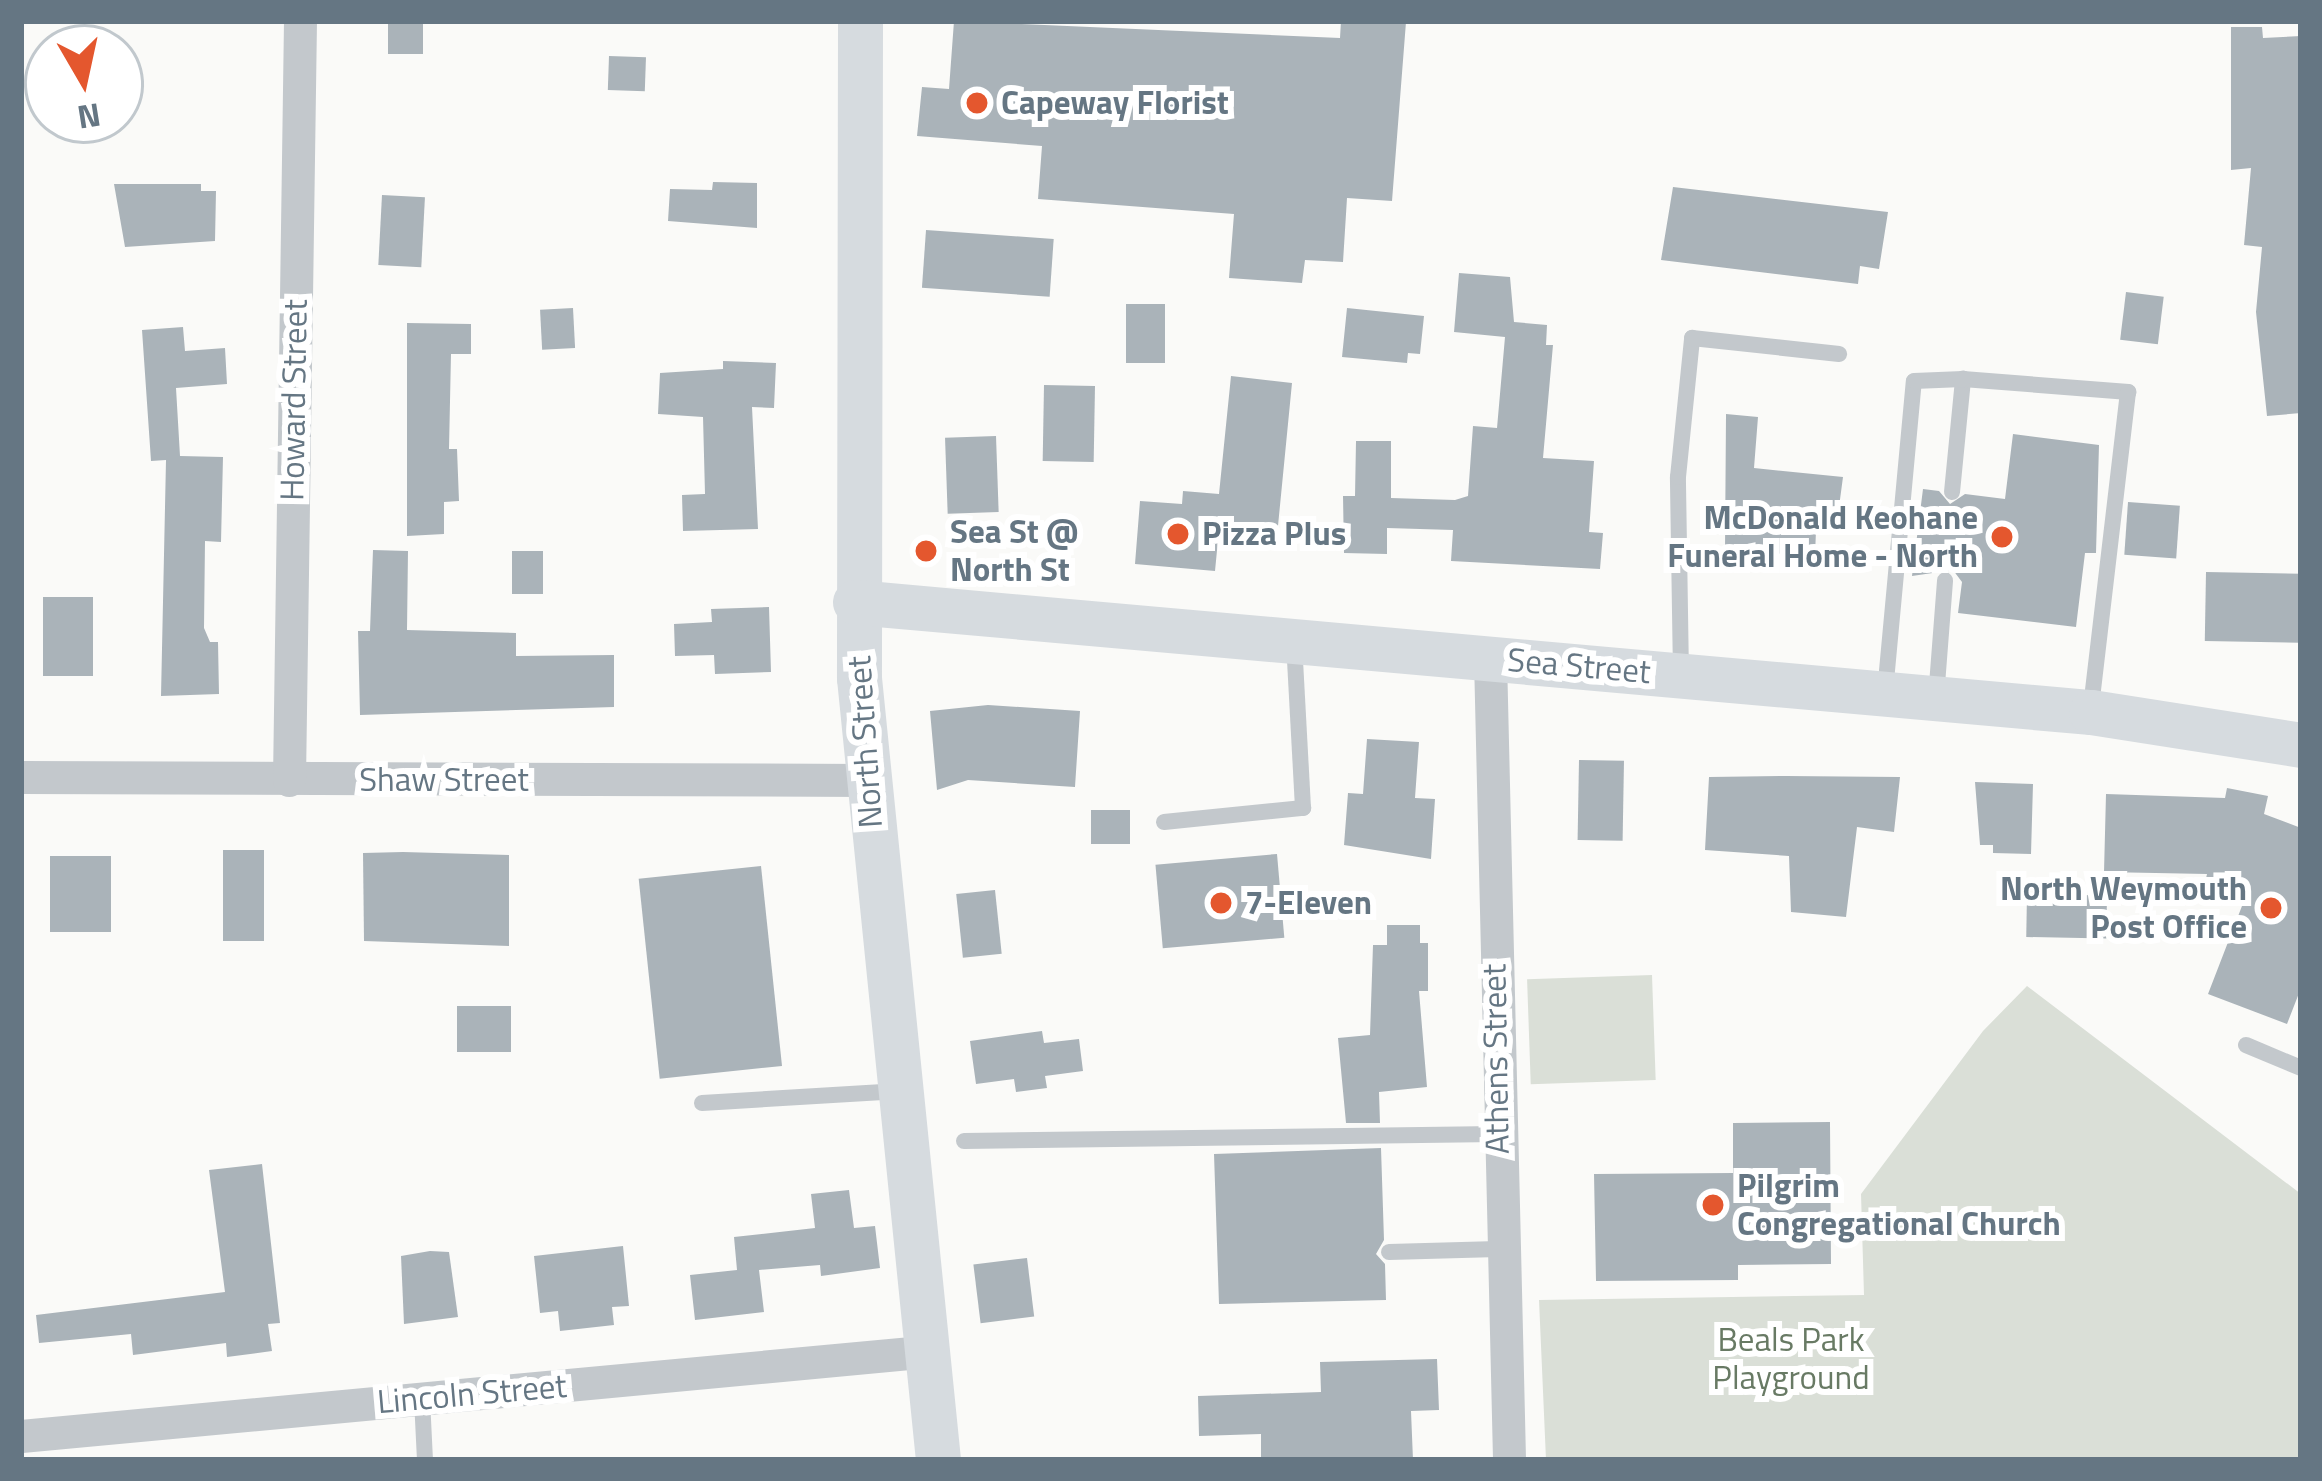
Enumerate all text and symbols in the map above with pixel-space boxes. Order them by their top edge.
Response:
north arrow [24,24,144,144]
place label: Capeway Florist [1001,83,1229,123]
text: N [74,90,104,143]
marker: Capeway Florist [964,90,990,116]
street label: Howard Street [272,299,316,501]
place label: McDonald Keohane Funeral Home - North [1667,498,1978,576]
place label: Sea St @ North St [950,512,1078,590]
place label: Pizza Plus [1202,514,1346,554]
marker: Pizza Plus [1165,521,1191,547]
marker: McDonald Keohane Funeral Home - North [1989,524,2015,550]
marker: Sea St @ North St [913,538,939,564]
street label: Sea Street [1506,640,1652,692]
street label: North Street [839,655,891,829]
street label: Shaw Street [359,760,529,800]
place label: North Weymouth Post Office [2000,869,2247,947]
place label: 7-Eleven [1245,883,1372,923]
marker: 7-Eleven [1208,890,1234,916]
marker: North Weymouth Post Office [2258,895,2284,921]
street label: Athens Street [1475,963,1517,1155]
place label: Pilgrim Congregational Church [1737,1166,2061,1244]
marker: Pilgrim Congregational Church [1700,1192,1726,1218]
park label: Beals Park Playground [1712,1320,1870,1398]
street label: Lincoln Street [376,1366,568,1422]

